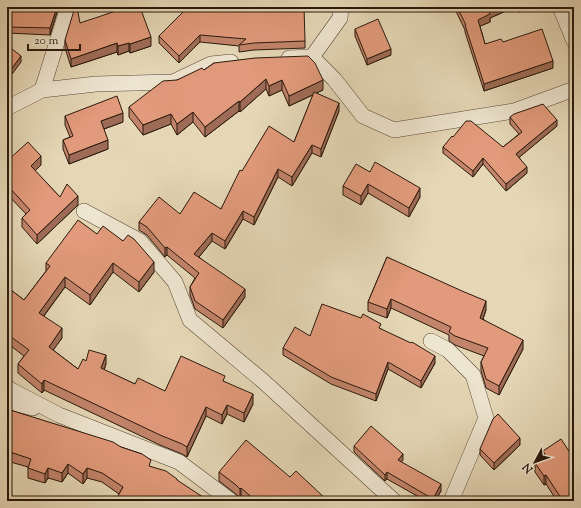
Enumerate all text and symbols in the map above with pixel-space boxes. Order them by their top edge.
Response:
scale bar [28,26,80,52]
text: 20 m [34,32,59,50]
north arrow [515,442,555,482]
text: N [519,459,538,477]

